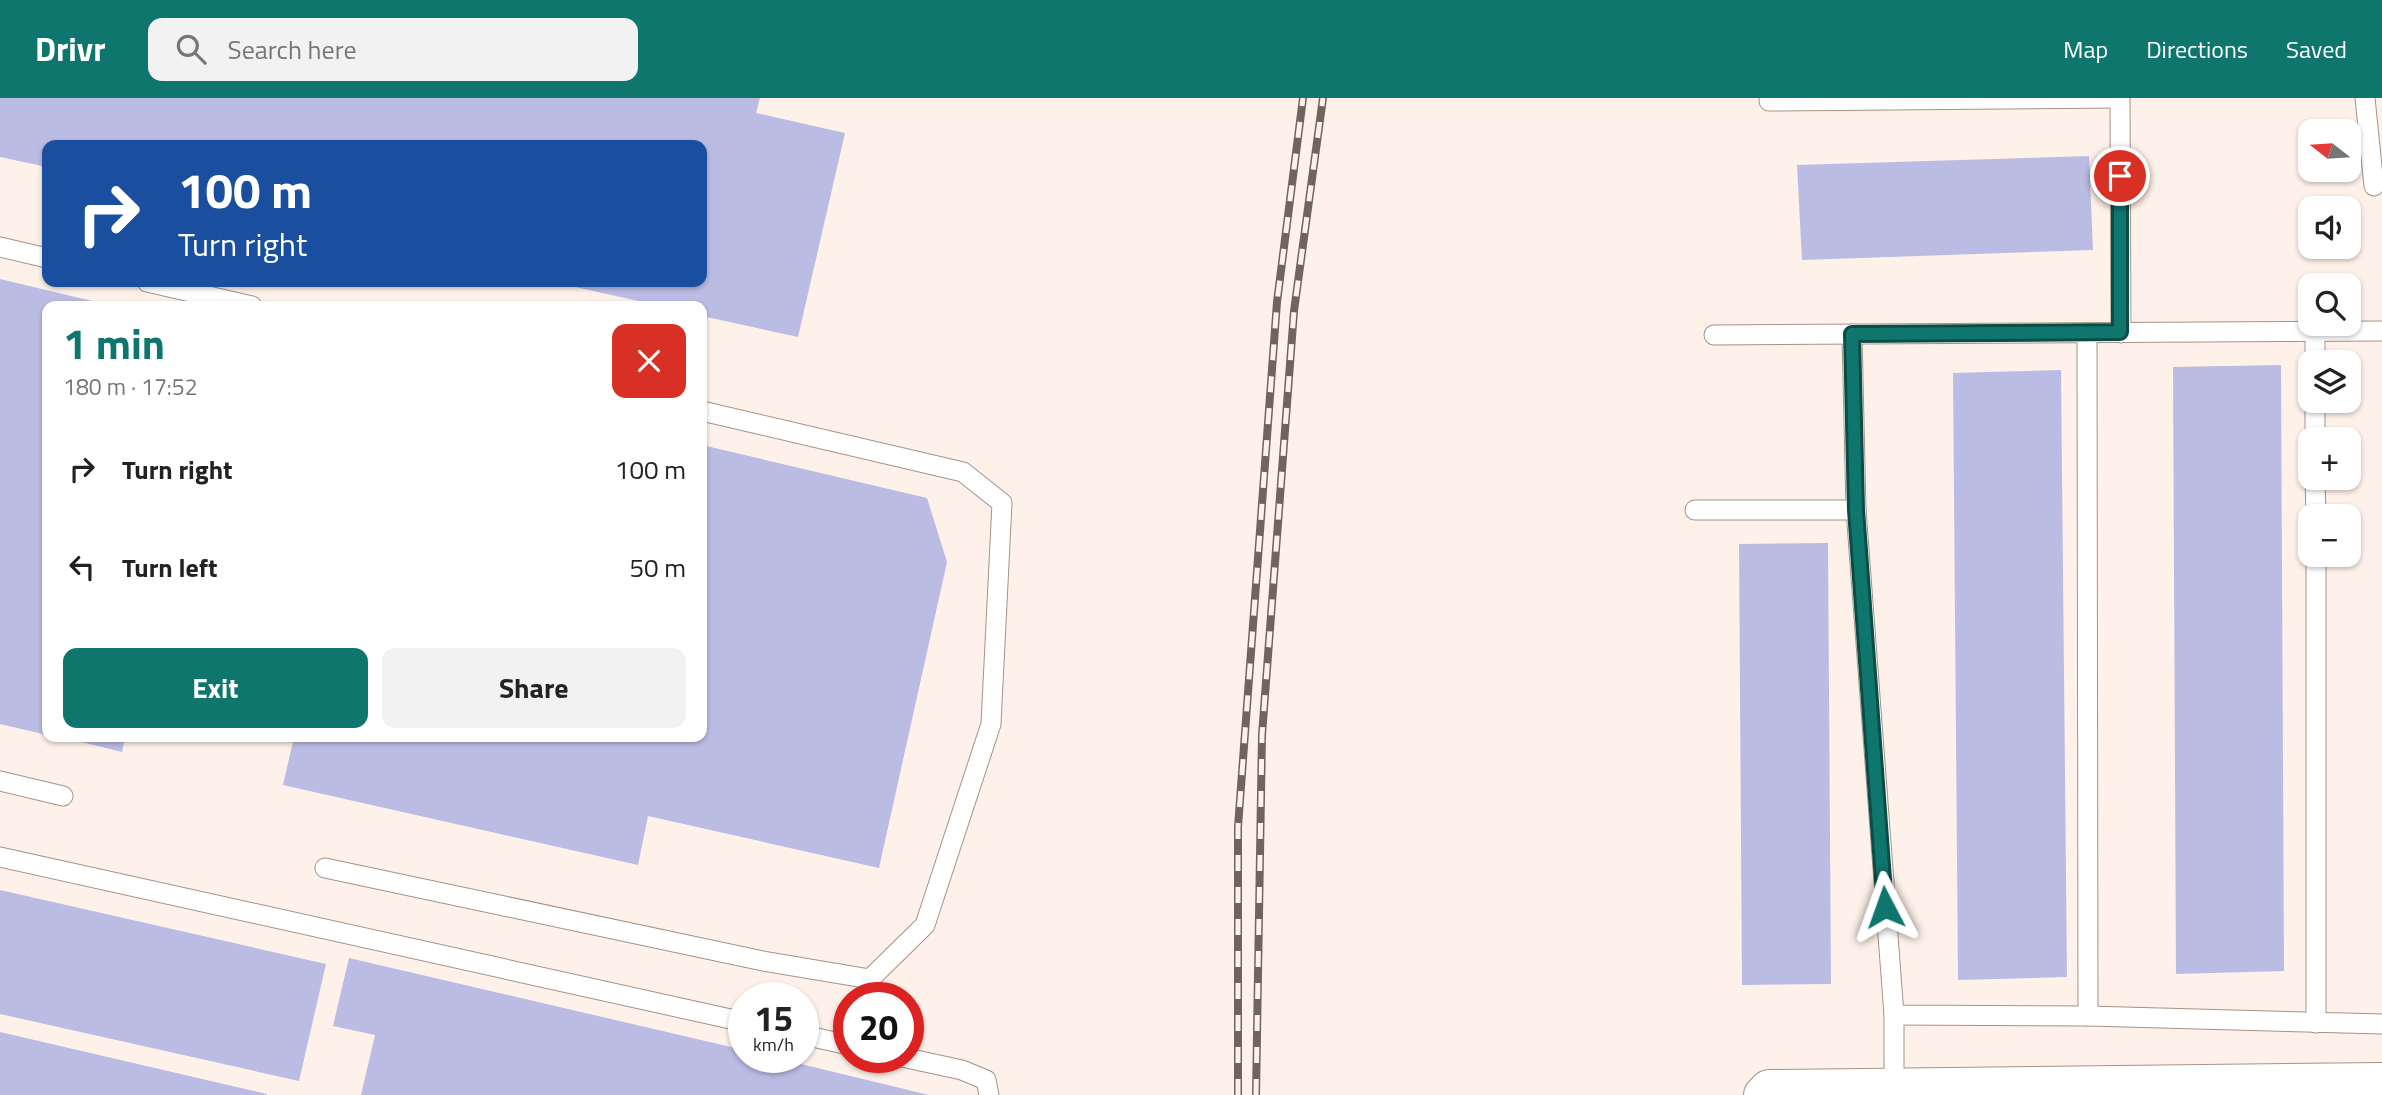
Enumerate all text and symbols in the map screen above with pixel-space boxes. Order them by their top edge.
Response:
search box [148,18,638,81]
text: Drivr [35,24,106,74]
icon: search [172,30,210,68]
text: Search here [228,30,357,69]
text: Map [2063,31,2108,67]
text: Directions [2146,31,2248,67]
text: Saved [2286,31,2347,67]
north arrow [2298,119,2361,182]
map controls [2298,119,2361,567]
pin [2090,146,2150,206]
text: 100 m [178,152,312,227]
icon: arrive [2101,157,2139,195]
icon: right [63,168,154,259]
button: sound [2298,196,2361,259]
text: Turn right [178,220,307,268]
button: search [2298,273,2361,336]
text: 1 min [63,311,165,375]
button: close [612,324,686,398]
button: layers [2298,350,2361,413]
text: 180 m · 17:52 [63,369,198,404]
button: + [2298,427,2361,490]
icon: right [63,450,101,488]
text: Turn right [122,450,233,489]
text: 100 m [615,450,686,489]
button: − [2298,504,2361,567]
icon: left [63,548,101,586]
text: Turn left [122,548,217,587]
text: 50 m [629,548,686,587]
button: Exit [63,648,368,728]
button: Share [382,648,686,728]
position arrow [1848,870,1922,944]
speed limit sign: 20 [833,982,924,1073]
text: 15 [754,991,793,1045]
text: km/h [753,1031,794,1058]

